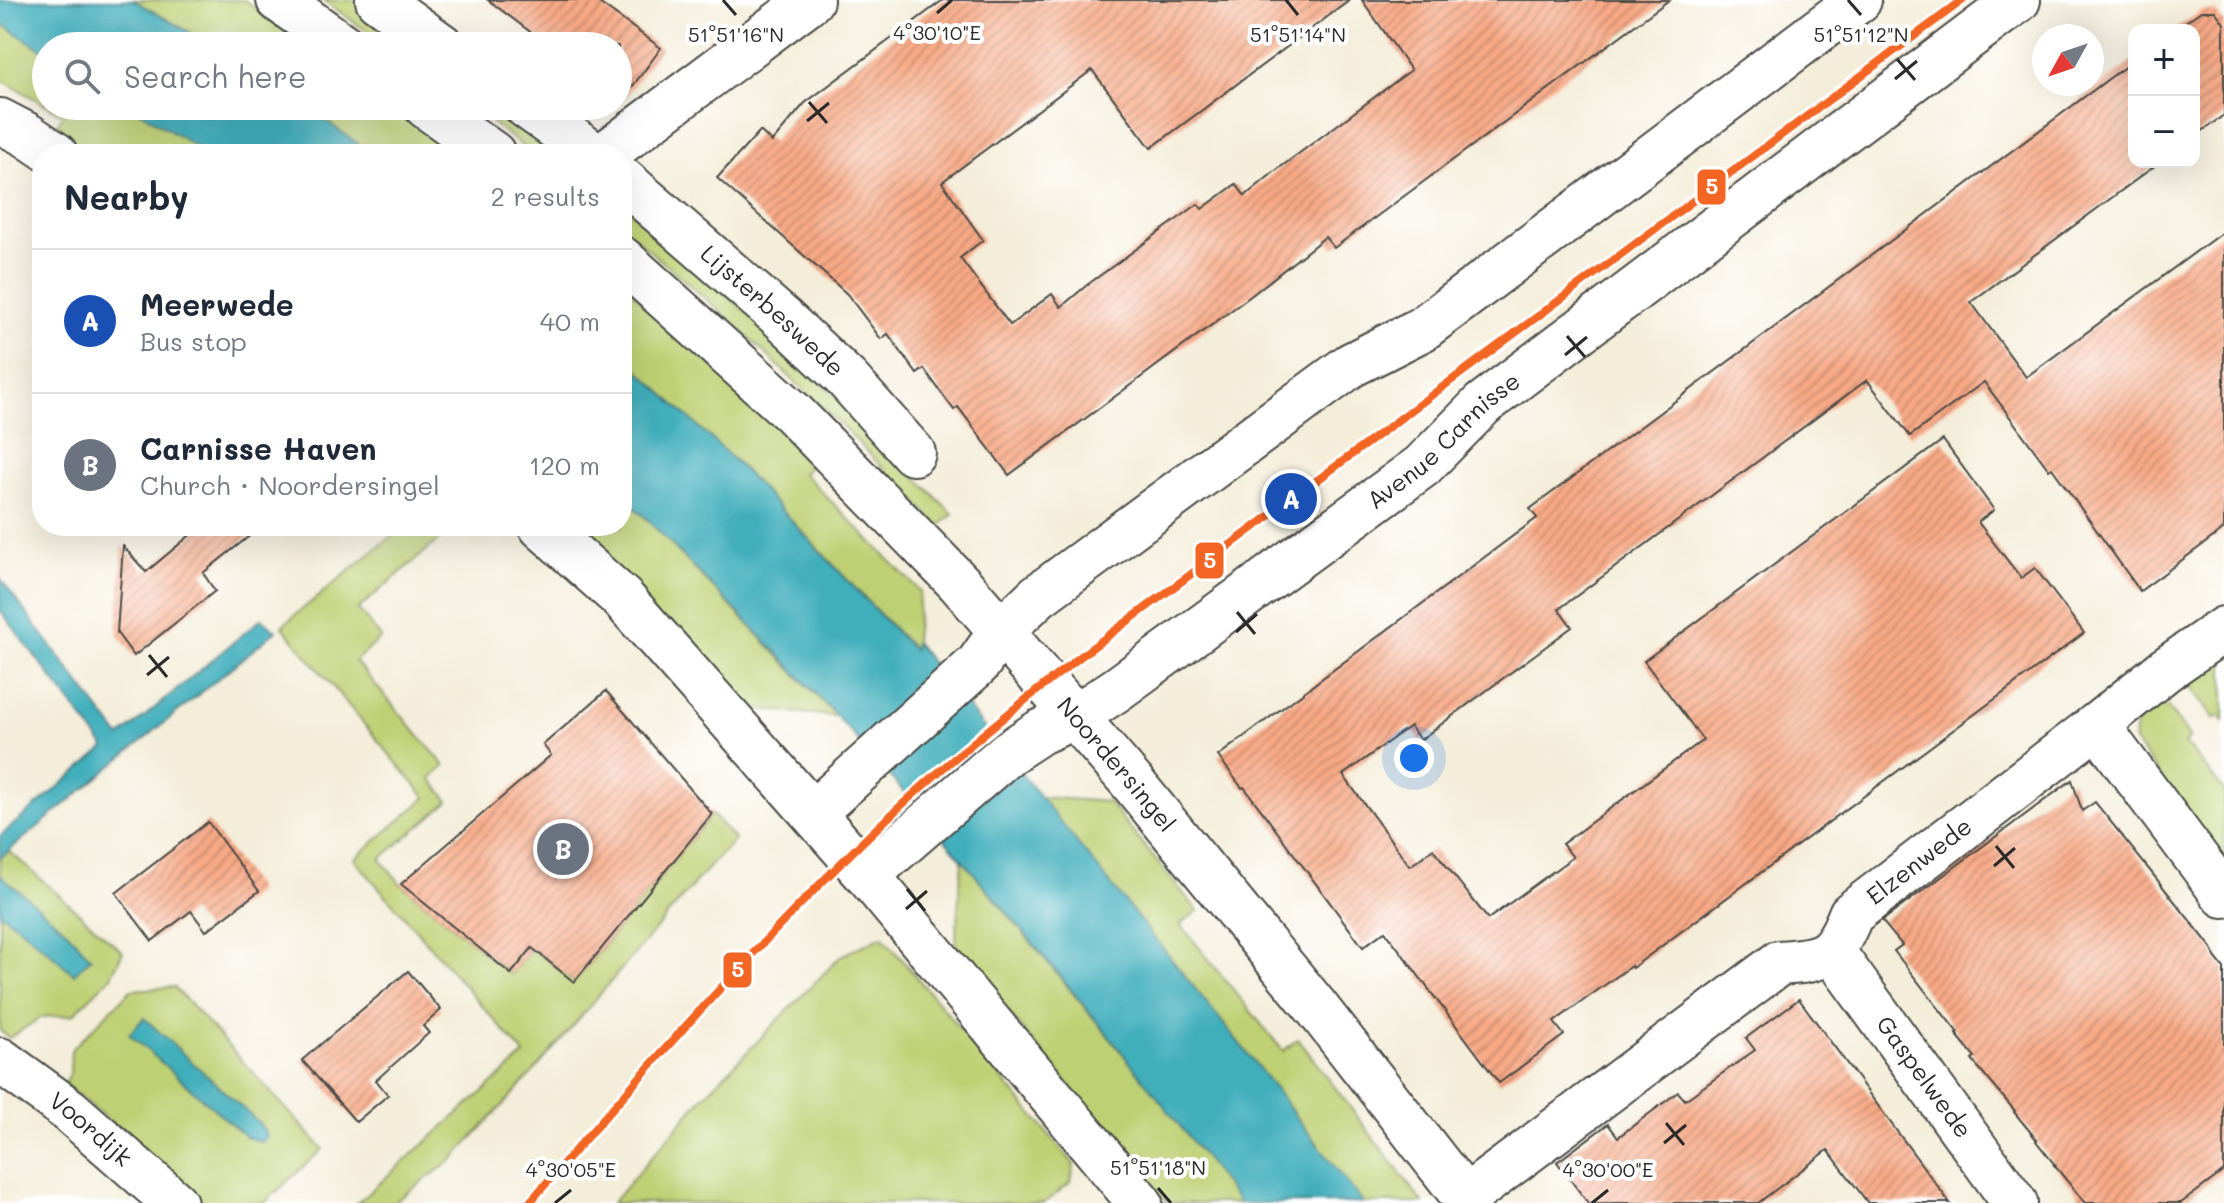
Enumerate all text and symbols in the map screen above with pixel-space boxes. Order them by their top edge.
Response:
text: 4°30'10"E [893,19,981,45]
text: 51°51'16"N [688,21,784,47]
text: 51°51'14"N [1250,21,1346,47]
text: 51°51'12"N [1813,21,1909,47]
north arrow [2032,24,2104,96]
map controls [2128,24,2200,168]
button: + [2128,24,2200,96]
search box [32,32,632,120]
icon: search [60,54,104,98]
text: Search here [124,56,307,96]
button: − [2128,96,2200,168]
line badge: 5 [1696,168,1727,206]
text: 5 [1706,171,1719,200]
text: Nearby [64,174,189,219]
text: 2 results [491,179,600,213]
street label: Lijsterbeswede [695,237,852,383]
text: Meerwede [140,284,294,324]
text: A [81,304,99,338]
text: 40 m [540,304,600,338]
text: Bus stop [140,324,247,358]
street label: Avenue Carnisse [1360,365,1526,515]
text: Carnisse Haven [140,428,377,468]
text: B [81,448,99,482]
text: 120 m [529,448,600,482]
text: Church · Noordersingel [140,468,440,502]
pin: A [1265,469,1317,529]
line badge: 5 [1194,541,1225,580]
text: 5 [1204,545,1217,574]
street label: Noordersingel [1051,690,1183,838]
your location [1394,738,1434,778]
street label: Elzenwede [1859,810,1977,911]
pin: B [537,819,589,879]
line badge: 5 [722,951,753,989]
text: 5 [732,954,745,983]
street label: Gaspelwede [1870,1009,1980,1144]
street label: Voordijk [44,1084,139,1172]
text: 51°51'18"N [1110,1154,1206,1180]
text: 4°30'05"E [526,1156,616,1182]
text: 4°30'00"E [1562,1156,1654,1182]

